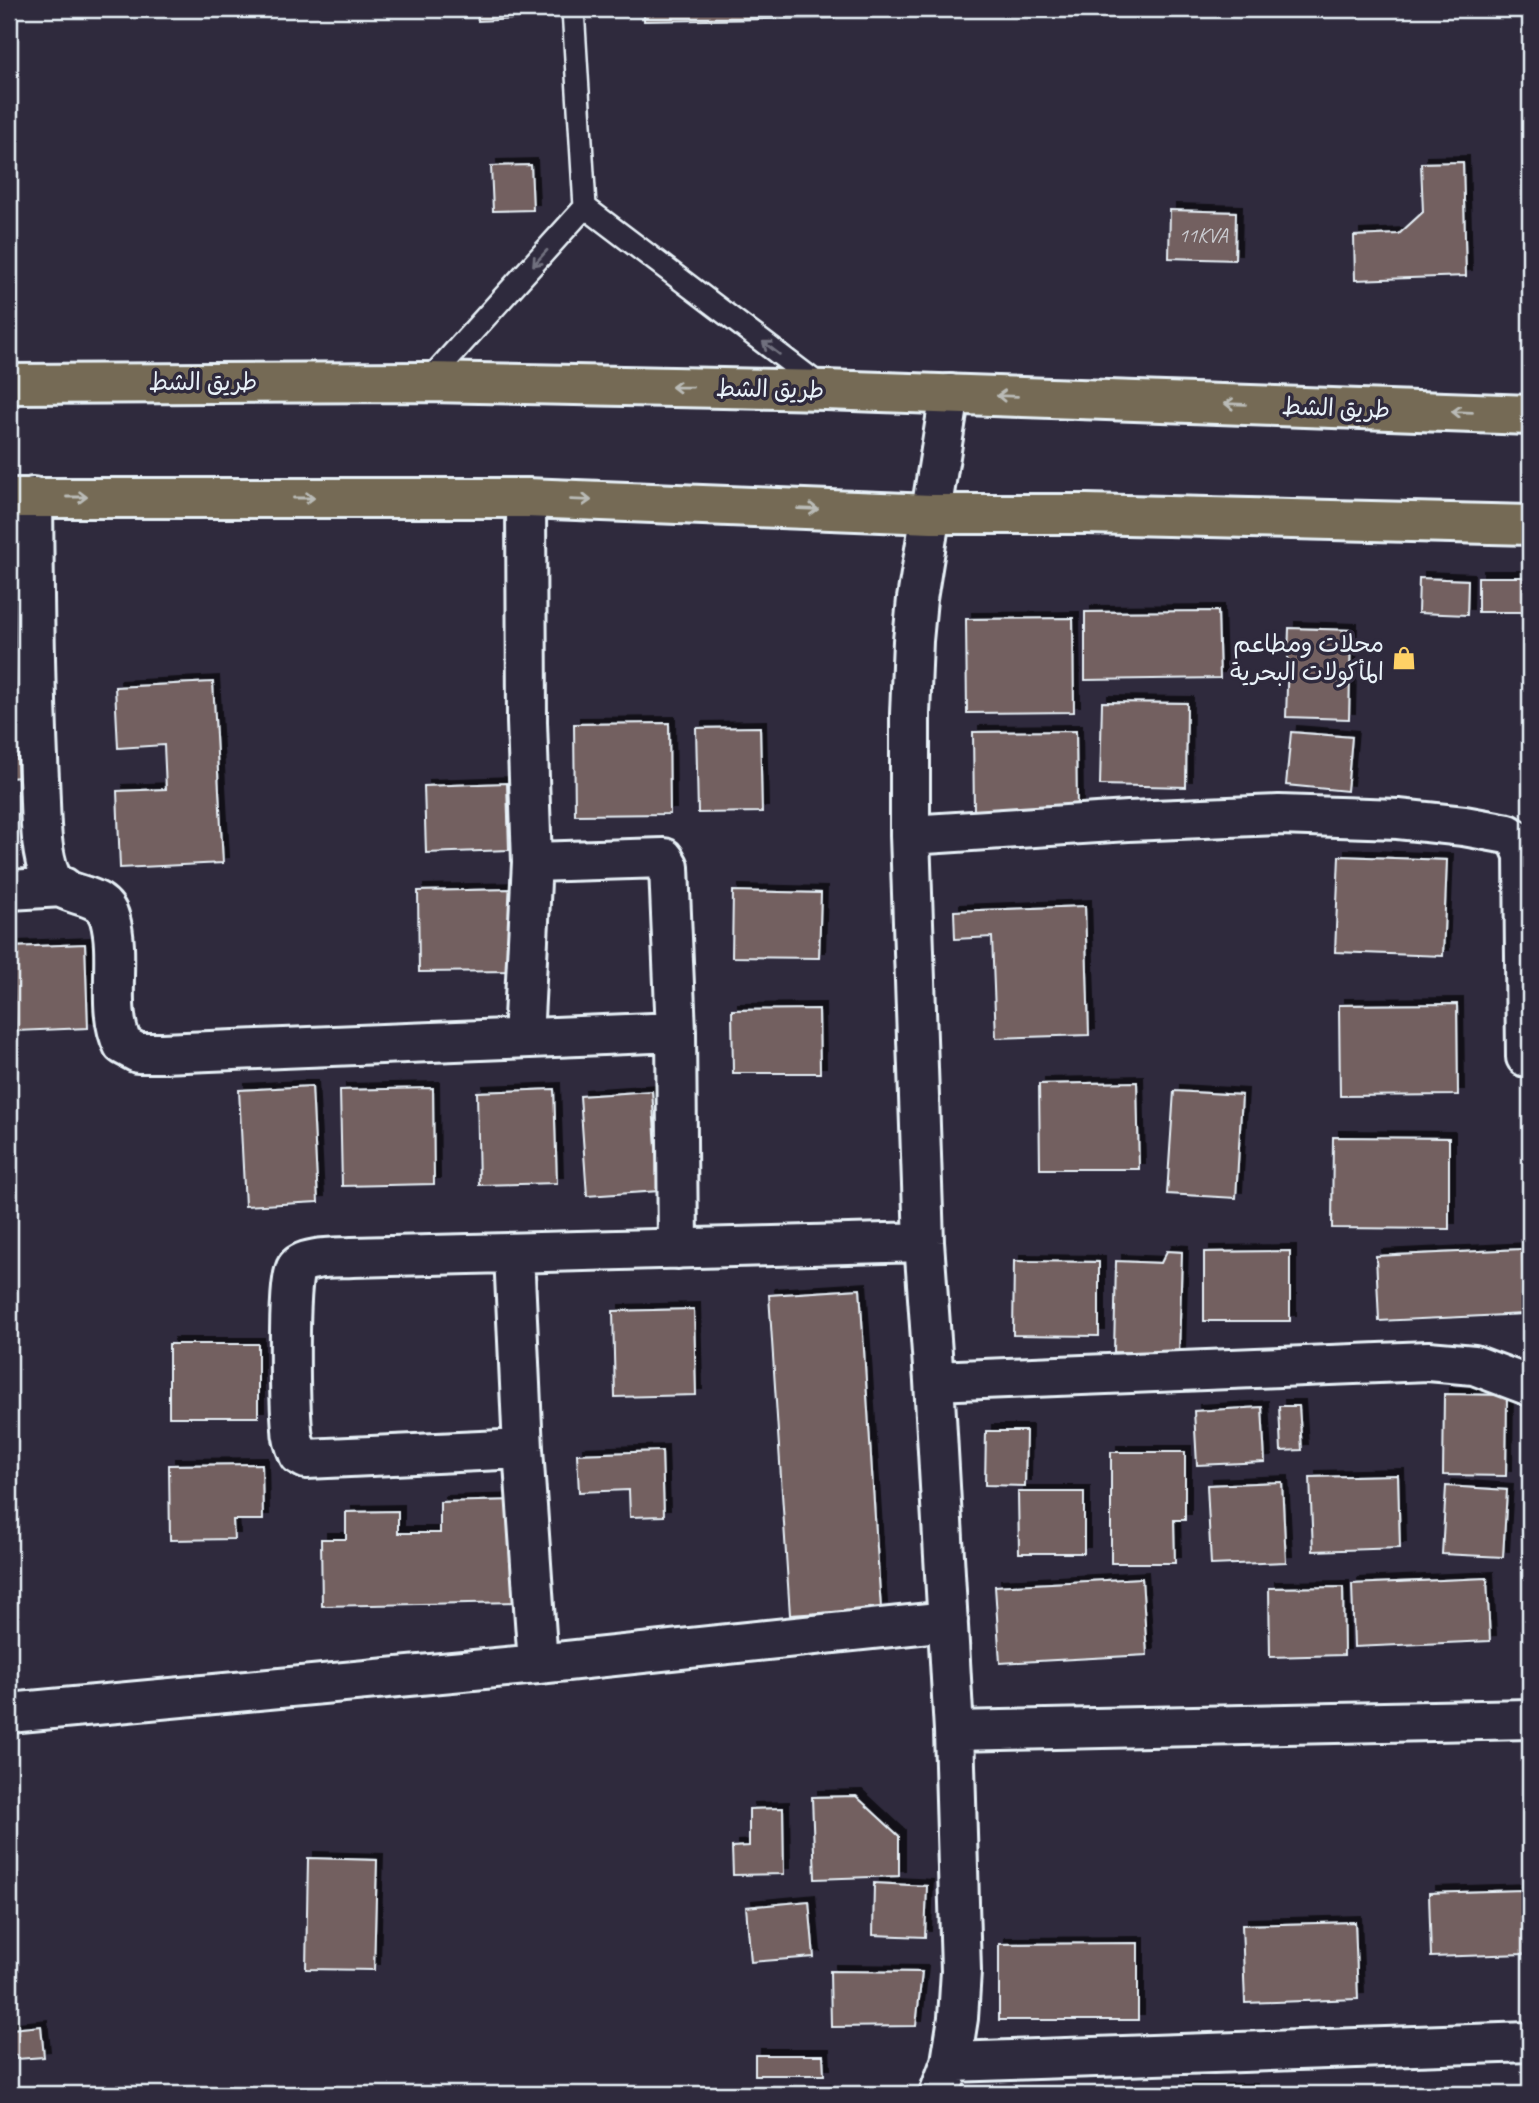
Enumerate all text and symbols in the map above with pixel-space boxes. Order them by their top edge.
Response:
house number: 11KVA [1178,222,1229,248]
one-way arrow [531,249,548,266]
one-way arrow [762,341,781,356]
street label: طريق الشط [149,367,257,397]
street label: طريق الشط [716,373,824,405]
one-way arrow [671,380,694,394]
one-way arrow [996,390,1019,403]
street label: طريق الشط [1281,391,1391,425]
one-way arrow [1223,398,1246,411]
one-way arrow [1451,406,1474,419]
one-way arrow [65,490,88,504]
one-way arrow [293,491,316,505]
one-way arrow [569,494,592,507]
one-way arrow [797,502,820,516]
place label: محلات ومطاعم المأكولات البحرية [1230,629,1384,688]
shop icon: محلات ومطاعم المأكولات البحرية [1390,644,1418,672]

